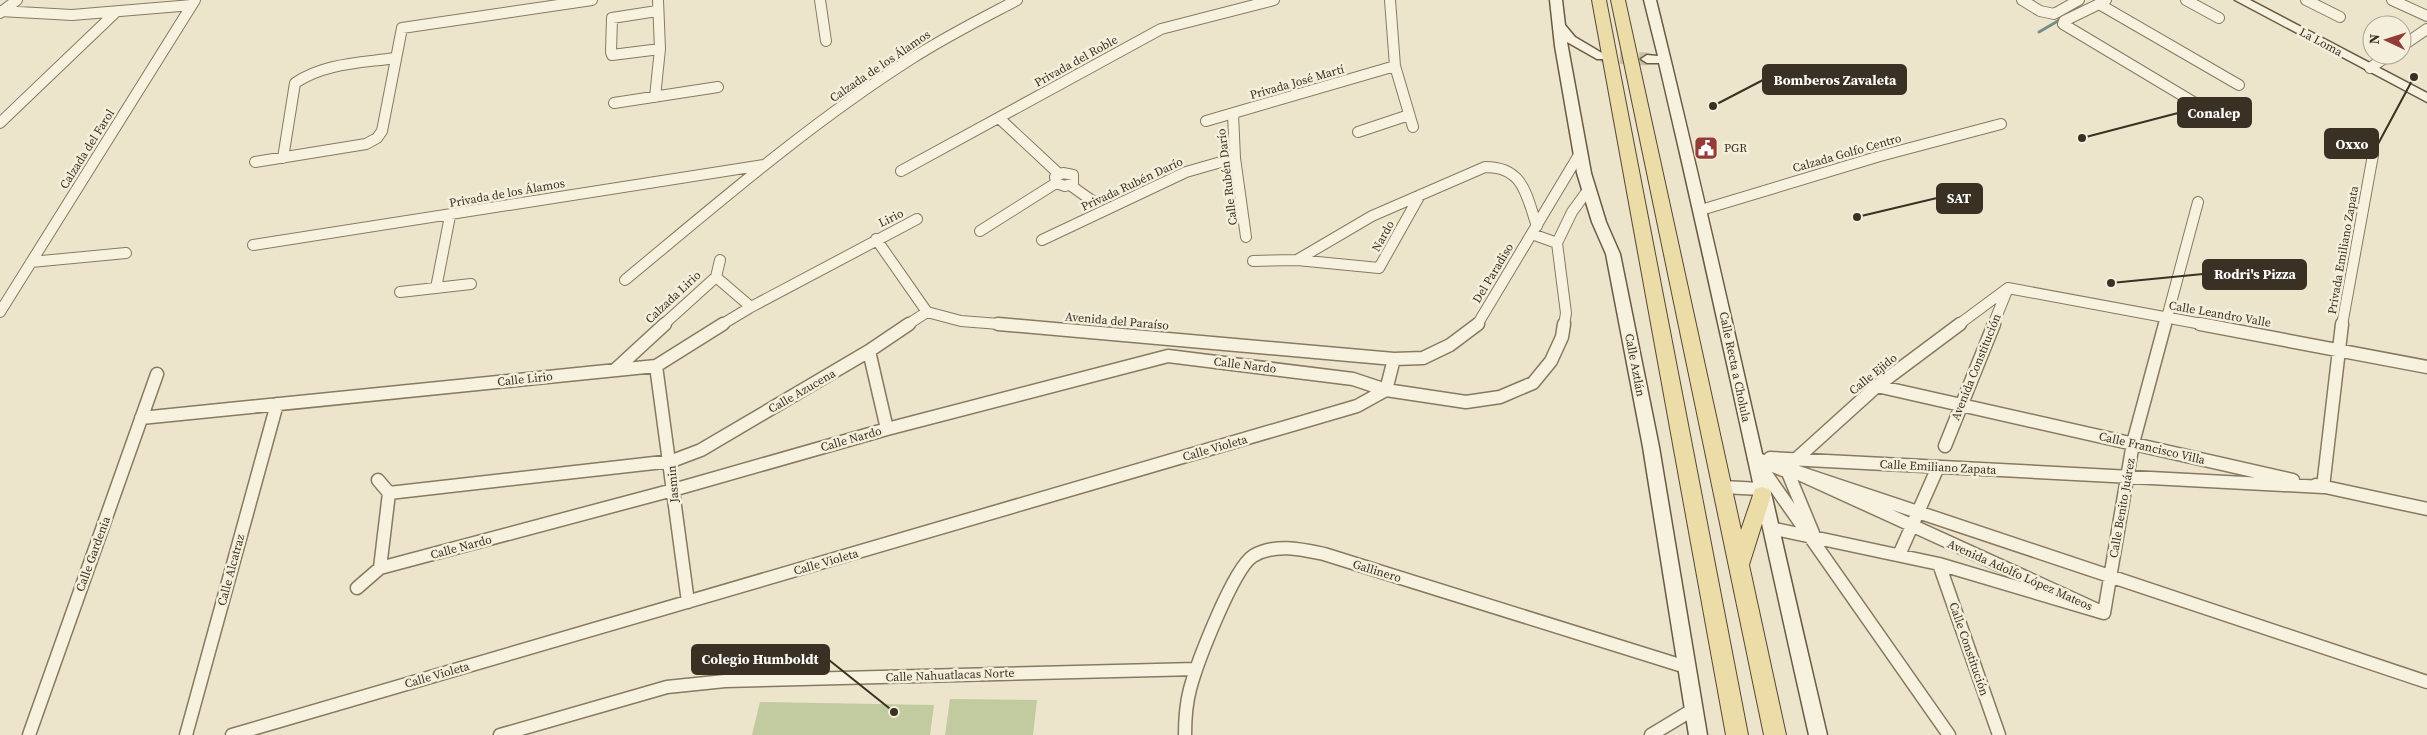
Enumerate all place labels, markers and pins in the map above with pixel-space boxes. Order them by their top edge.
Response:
callout: Bomberos Zavaleta [1763,65,1906,94]
callout: Conalep [2178,98,2251,127]
callout: Oxxo [2325,129,2378,158]
public building icon: PGR [1693,135,1719,161]
place label: PGR [1724,140,1747,156]
callout: SAT [1937,184,1982,213]
callout: Rodri's Pizza [2203,260,2306,289]
callout: Colegio Humboldt [692,645,829,674]

